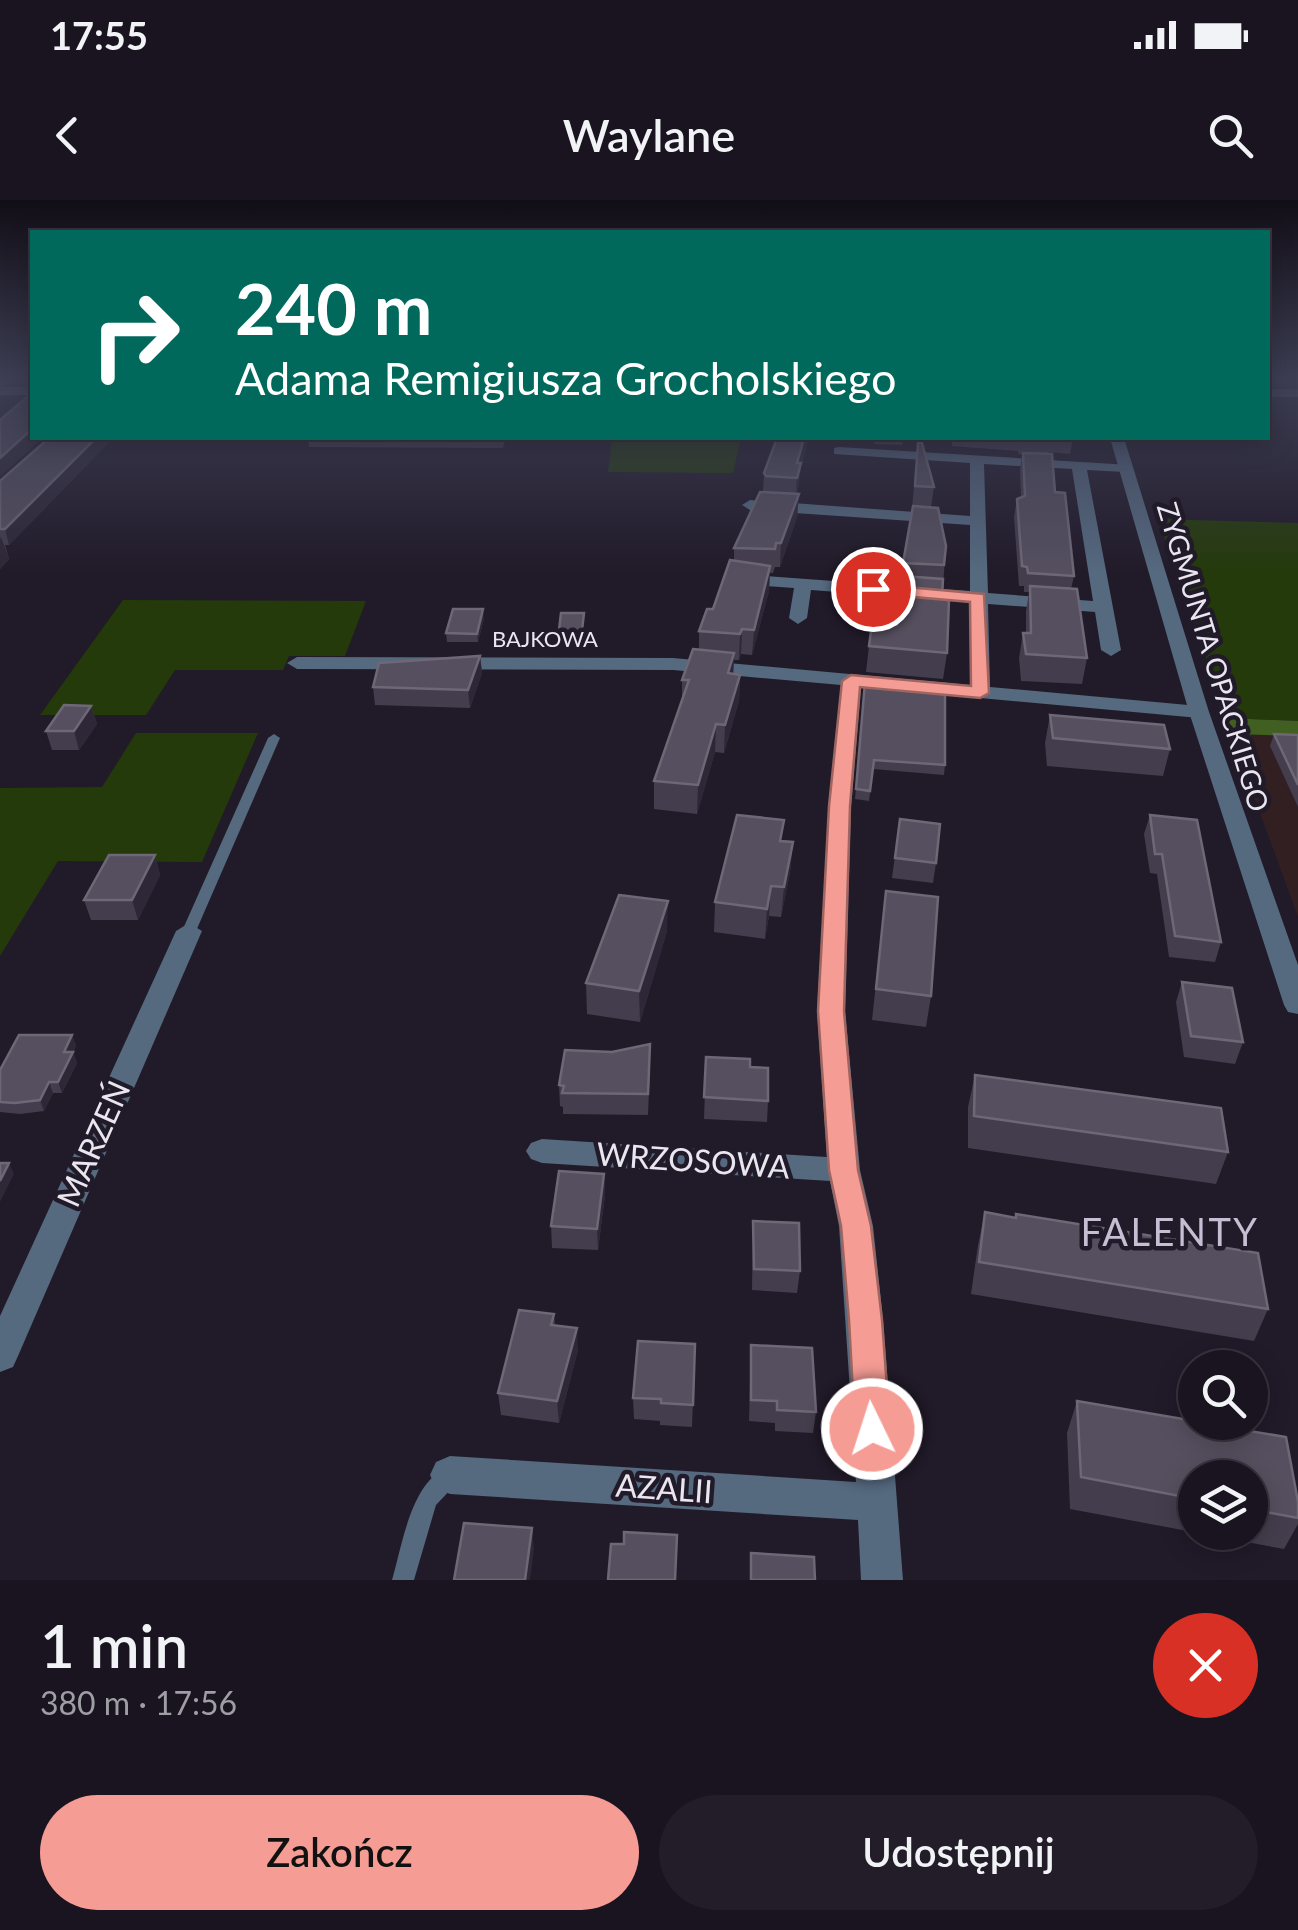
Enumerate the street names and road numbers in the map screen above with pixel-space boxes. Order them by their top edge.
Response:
street label: ZYGMUNTA OPACKIEGO [1151,498,1277,815]
street label: BAJKOWA [492,625,598,652]
street label: MARZEŃ [48,1074,138,1212]
street label: WRZOSOWA [595,1133,791,1186]
street label: AZALII [614,1465,714,1510]

